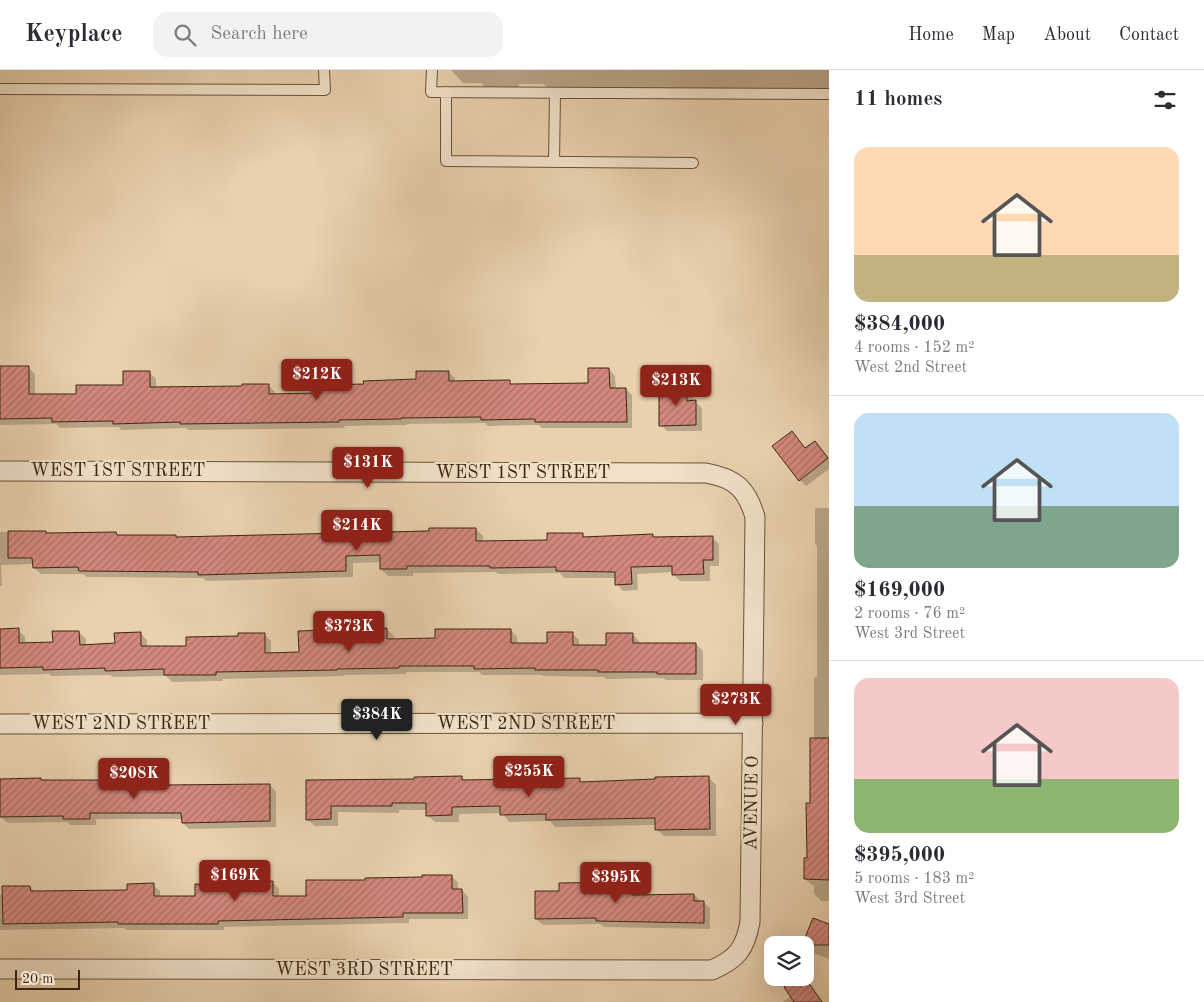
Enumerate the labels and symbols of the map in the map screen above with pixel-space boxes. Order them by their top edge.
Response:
pin: $212K [282,358,352,401]
pin: $213K [641,364,711,407]
pin: $131K [333,446,403,489]
street label: WEST 1ST STREET [31,462,205,480]
street label: WEST 1ST STREET [436,464,610,482]
pin: $214K [322,510,392,552]
pin: $373K [314,610,384,653]
pin: $273K [701,684,771,726]
pin: $384K [342,698,412,741]
street label: WEST 2ND STREET [32,715,210,733]
street label: WEST 2ND STREET [437,715,615,733]
street label: AVENUE O [742,755,762,851]
pin: $255K [494,756,564,798]
pin: $208K [99,758,169,800]
pin: $169K [200,860,270,902]
pin: $395K [581,862,651,904]
street label: WEST 3RD STREET [275,961,453,979]
scale bar [15,967,80,990]

